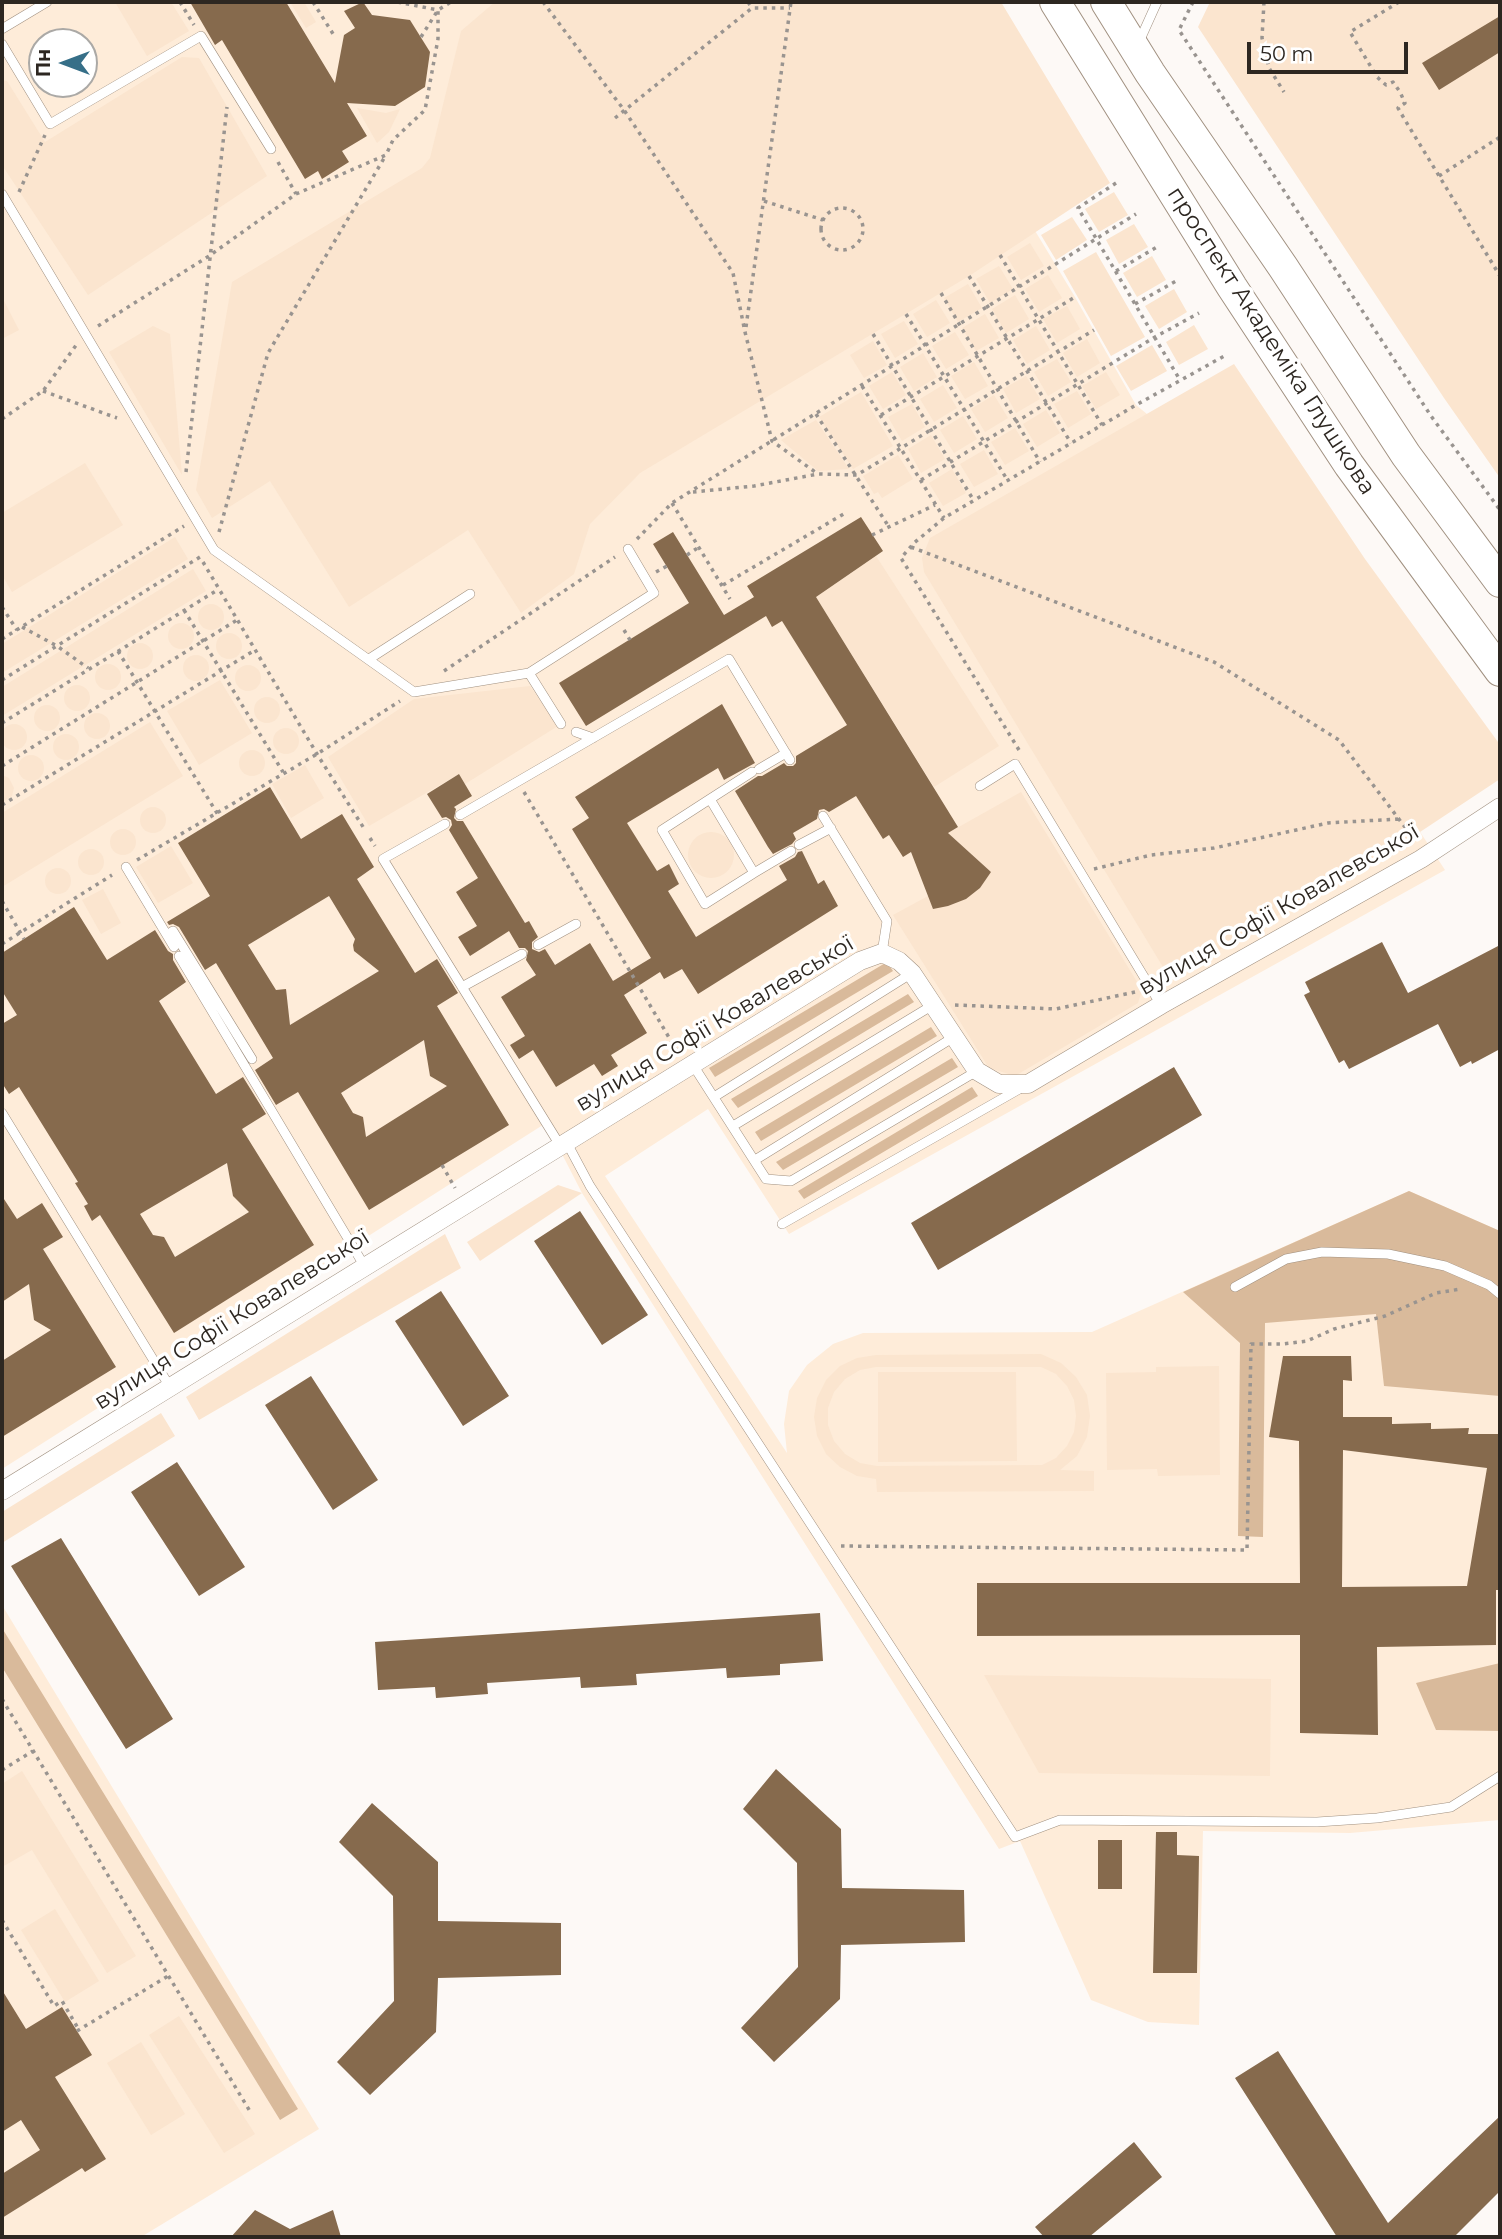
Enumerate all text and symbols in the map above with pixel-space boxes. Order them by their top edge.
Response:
north arrow [28,28,98,98]
scale bar [1250,28,1411,72]
text: 50 m [1260,41,1314,66]
text: Пн [32,49,55,77]
street label: проспект Академіка Глушкова [1161,182,1381,500]
street label: вулиця Софії Ковалевської [1134,818,1424,1002]
street label: вулиця Софії Ковалевської [571,930,859,1118]
street label: вулиця Софії Ковалевської [89,1224,375,1416]

